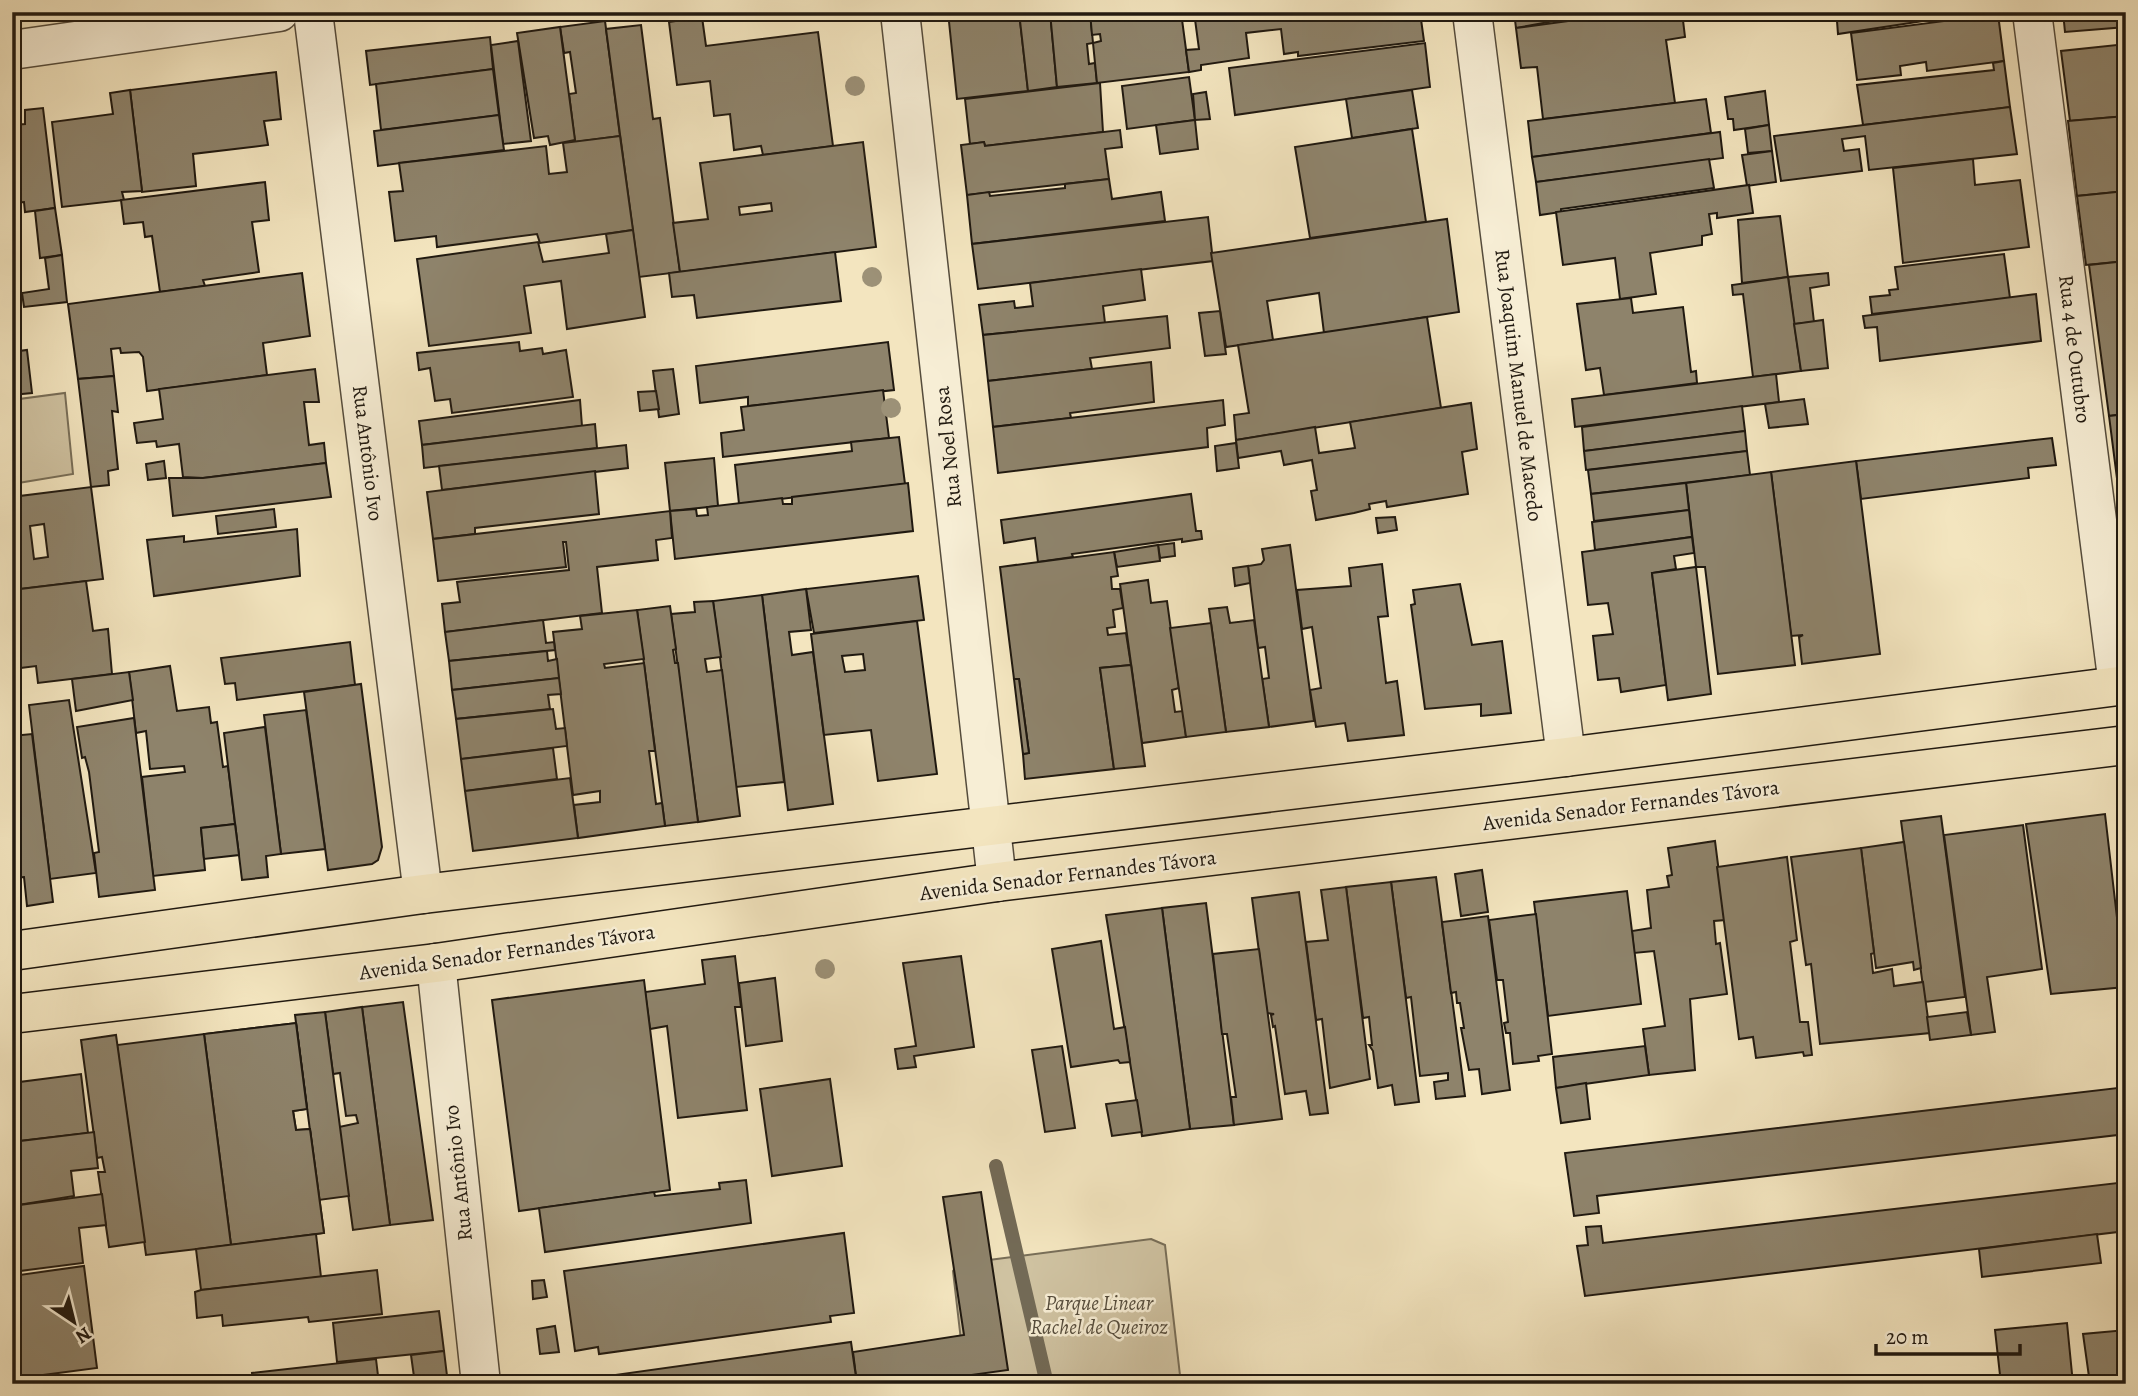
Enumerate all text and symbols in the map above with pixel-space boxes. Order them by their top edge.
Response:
street label: Rua Joaquim Manuel de Macedo [1488,247,1550,523]
street label: Rua 4 de Outubro [2052,273,2098,425]
street label: Rua Antônio Ivo [346,383,390,523]
street label: Rua Noel Rosa [928,385,968,509]
street label: Avenida Senador Fernandes Távora [1480,773,1781,837]
street label: Avenida Senador Fernandes Távora [917,843,1218,907]
street label: Avenida Senador Fernandes Távora [356,917,657,987]
street label: Rua Antônio Ivo [437,1104,479,1242]
north arrow [38,1288,108,1358]
park label: Parque Linear Rachel de Queiroz [1030,1289,1168,1341]
scale bar [1876,1312,2019,1356]
text: N [70,1320,96,1350]
text: 20 m [1886,1323,1929,1351]

